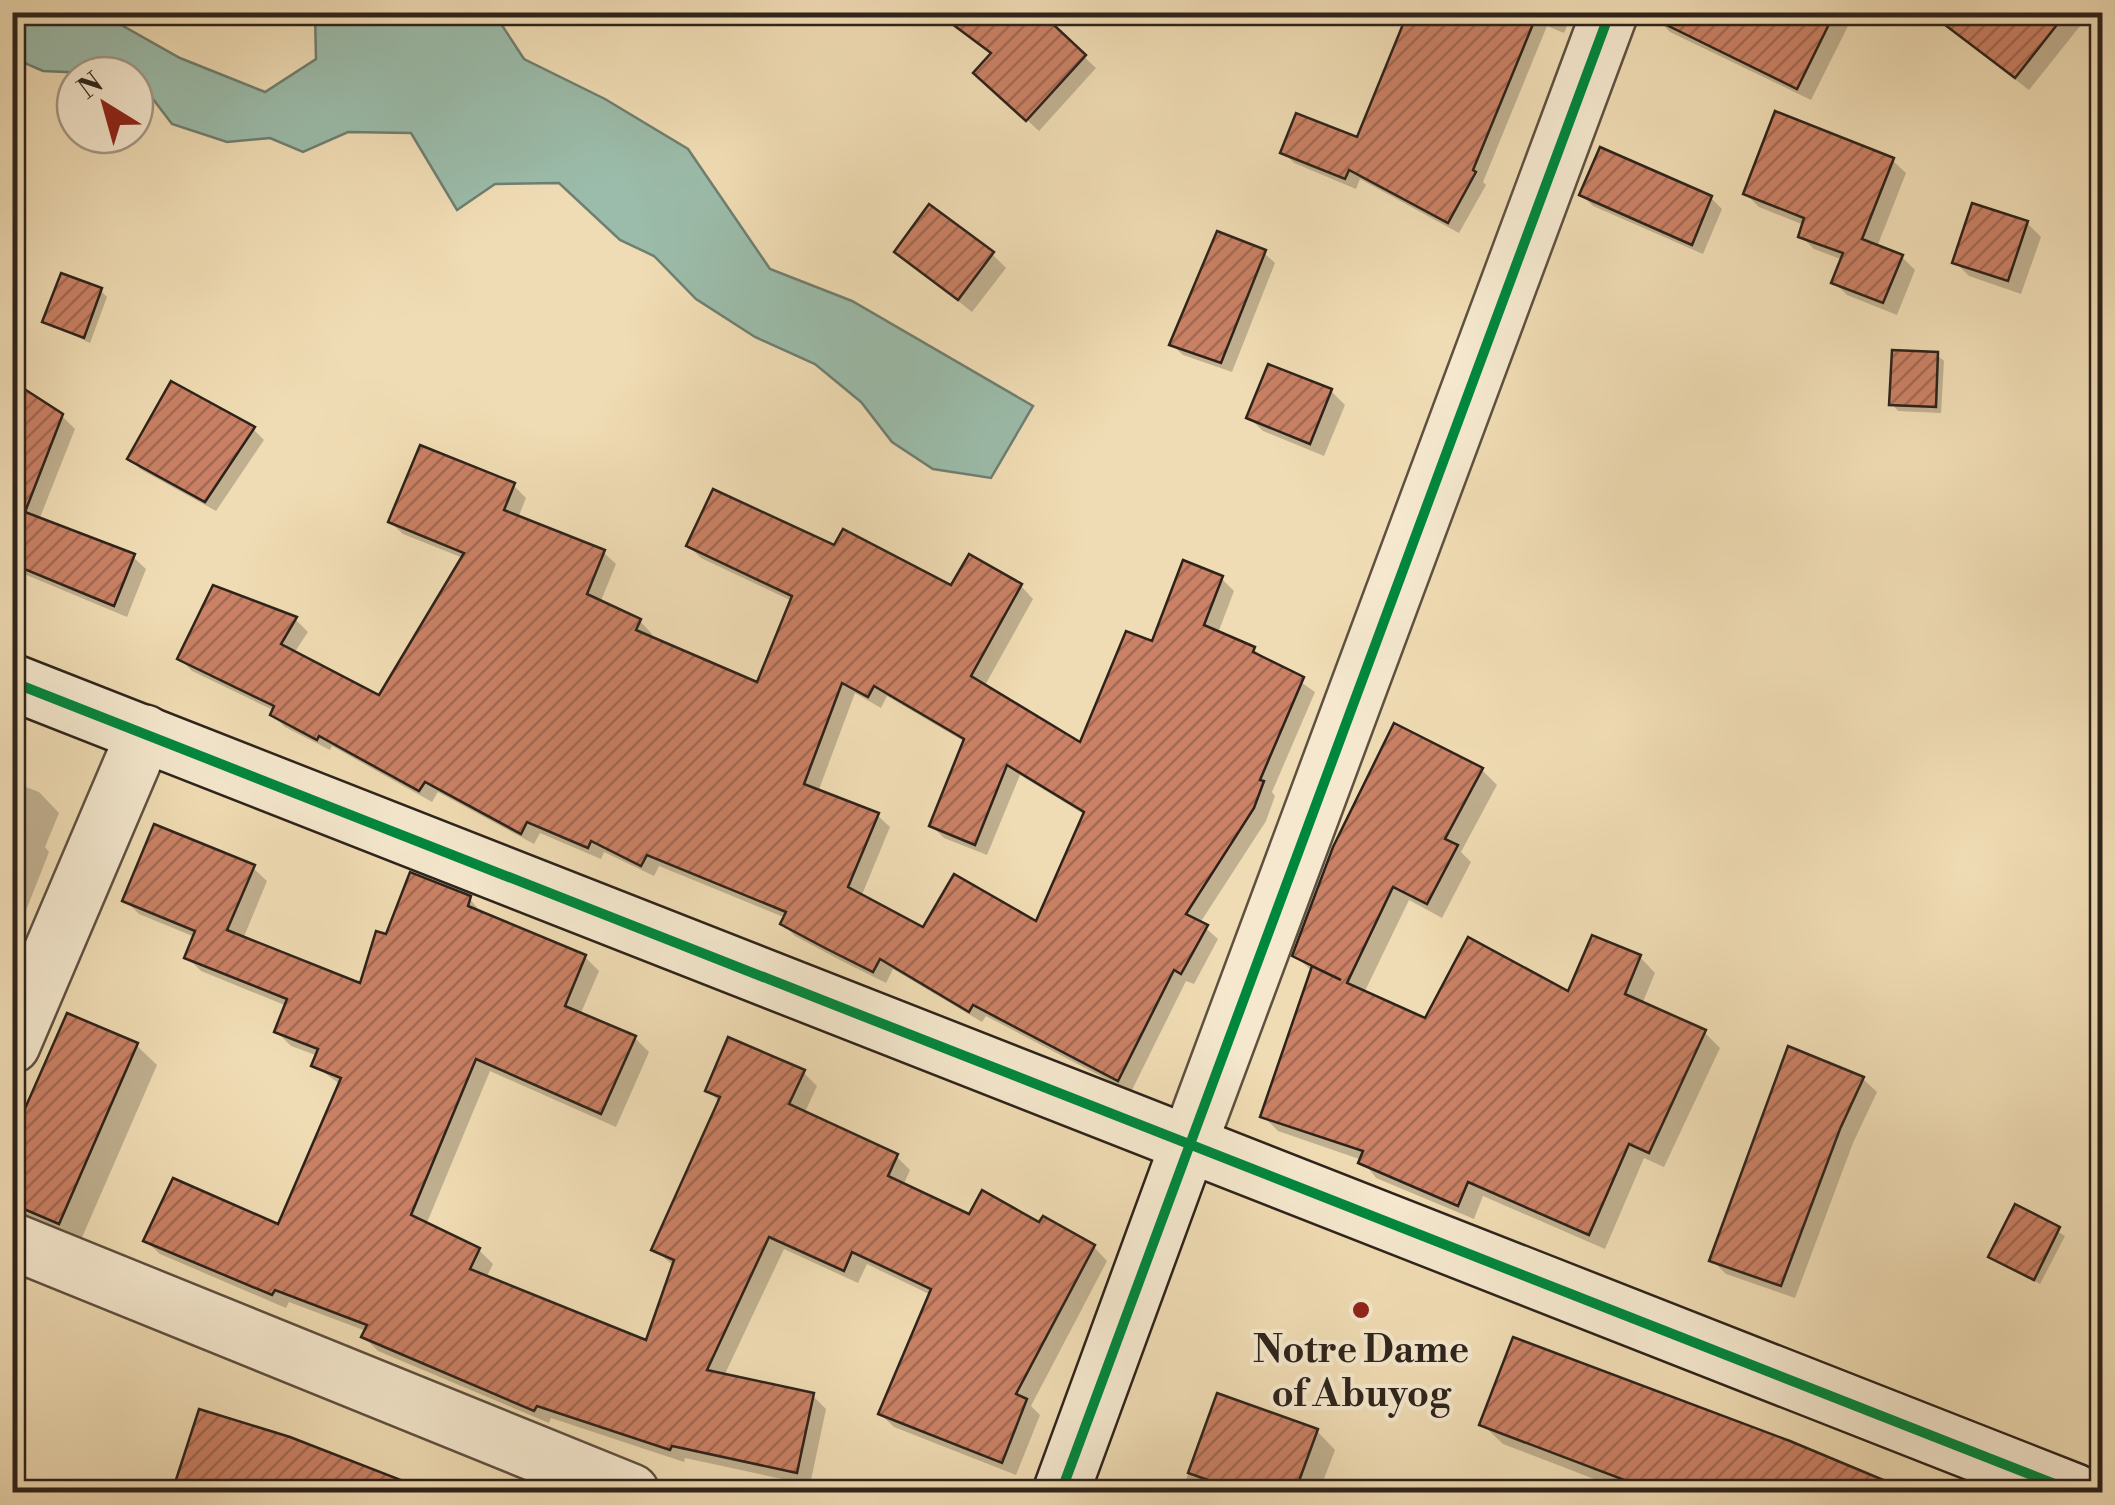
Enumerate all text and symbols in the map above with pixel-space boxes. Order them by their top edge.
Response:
north arrow [55,55,155,155]
text: N [71,66,110,107]
marker: Notre Dame of Abuyog [1350,1299,1372,1321]
place label: Notre Dame of Abuyog [1253,1327,1469,1418]

